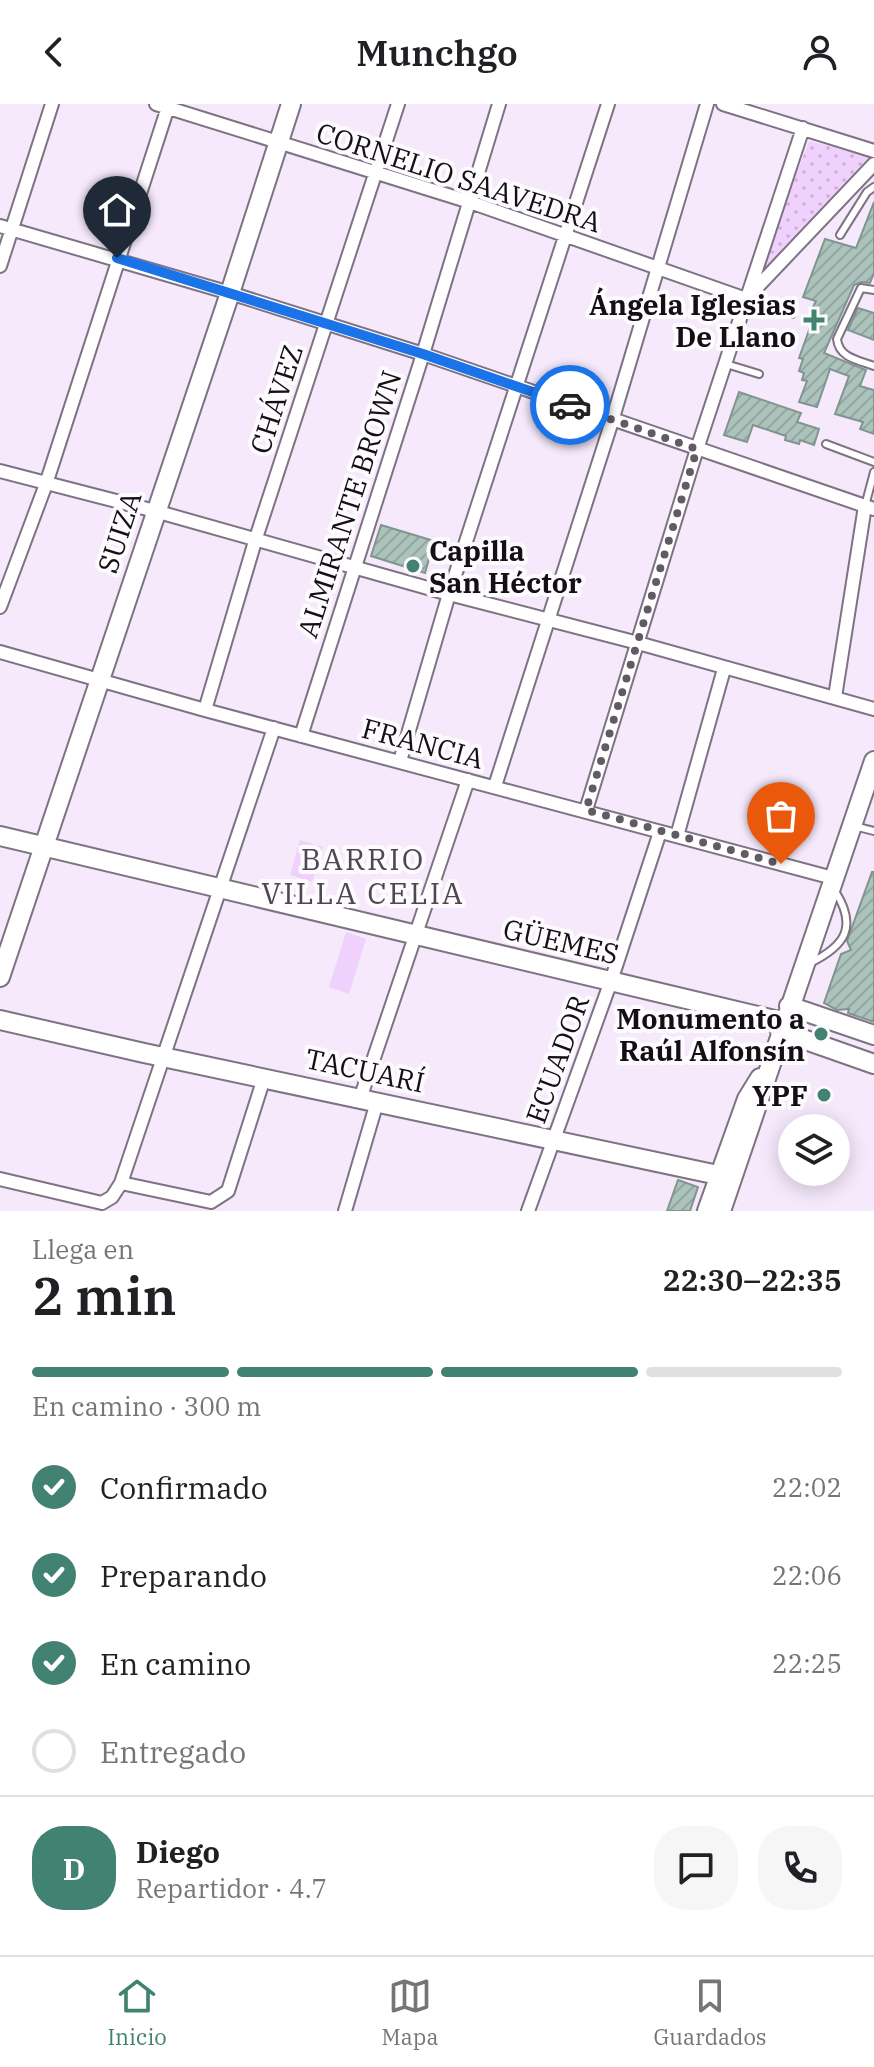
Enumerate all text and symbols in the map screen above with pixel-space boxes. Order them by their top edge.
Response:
text: Munchgo [356,29,518,76]
icon: back [32,30,76,74]
icon: person [798,30,842,74]
street label: CORNELIO SAAVEDRA [312,113,606,241]
pin [83,176,151,258]
icon: home [95,188,139,232]
place label: Ángela Iglesias De Llano [589,286,796,355]
marker: Ángela Iglesias De Llano [803,309,825,331]
street label: CHÁVEZ [241,340,311,458]
courier [530,365,610,445]
street label: ALMIRANTE BROWN [288,366,410,642]
icon: car [548,383,592,427]
street label: SUIZA [88,486,150,578]
place label: Capilla San Héctor [429,532,582,601]
marker: Capilla San Héctor [404,557,422,575]
street label: FRANCIA [358,709,488,777]
pin [747,782,815,864]
icon: bag [759,794,803,838]
district label: BARRIO VILLA CELIA [261,839,465,912]
street label: GÜEMES [500,910,622,972]
street label: ECUADOR [517,989,597,1128]
place label: Monumento a Raúl Alfonsín [616,1000,805,1069]
marker: Monumento a Raúl Alfonsín [812,1025,830,1043]
street label: TACUARÍ [302,1039,428,1101]
place label: YPF [752,1077,808,1114]
marker: YPF [815,1086,833,1104]
map controls [778,1114,850,1186]
button: layers [778,1114,850,1186]
text: Llega en [32,1232,134,1266]
text: 22:30–22:35 [662,1260,842,1299]
text: 2 min [32,1262,177,1329]
text: En camino · 300 m [32,1389,261,1423]
icon: check [32,1465,76,1509]
text: Confirmado [100,1468,268,1507]
text: 22:02 [772,1470,842,1504]
icon: check [32,1553,76,1597]
text: Preparando [100,1556,267,1595]
text: 22:06 [772,1558,842,1592]
icon: check [32,1641,76,1685]
text: En camino [100,1644,251,1683]
text: 22:25 [772,1646,842,1680]
text: Entregado [100,1732,246,1771]
button: chat [654,1826,738,1910]
button: phone [758,1826,842,1910]
text: Diego [136,1832,220,1871]
text: D [63,1849,85,1888]
text: Repartidor · 4.7 [136,1871,327,1905]
tab: Inicio [107,1974,167,2051]
tab: Mapa [382,1974,439,2051]
tab: Guardados [653,1974,767,2051]

